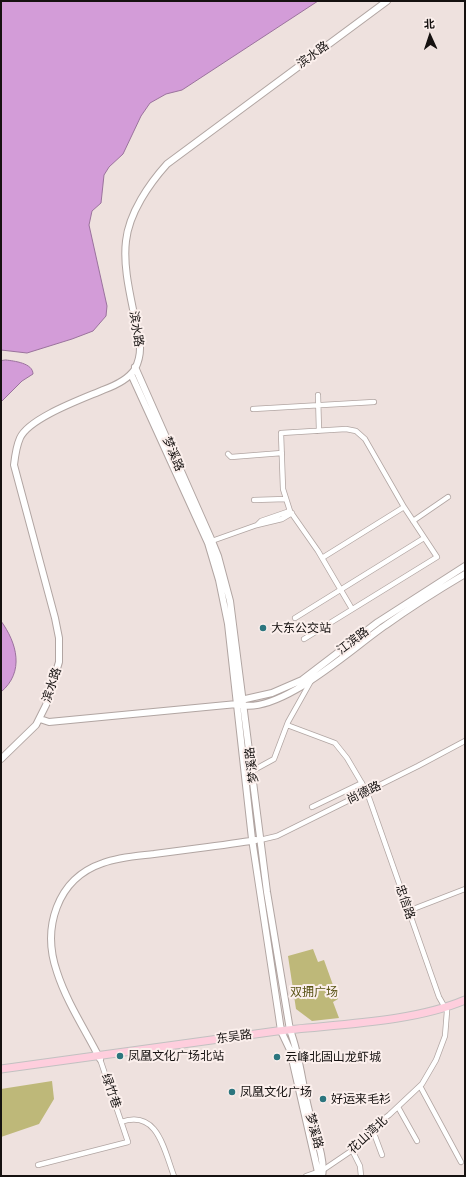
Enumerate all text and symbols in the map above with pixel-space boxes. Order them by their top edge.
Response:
north arrow [410,16,450,56]
text: 北 [424,17,435,31]
street label: 滨水路 [294,39,332,71]
street label: 滨水路 [126,310,146,348]
street label: 梦溪路 [159,435,187,473]
place label: 大东公交站 [271,621,331,635]
marker: 大东公交站 [258,623,268,633]
street label: 江滨路 [334,624,372,658]
street label: 滨水路 [40,666,64,704]
street label: 梦溪路 [243,746,261,784]
street label: 尚德路 [345,779,383,807]
street label: 忠信路 [392,883,418,921]
park label: 双拥广场 [290,985,338,999]
street label: 东吴路 [215,1027,253,1047]
place label: 凤凰文化广场北站 [128,1049,224,1063]
place label: 云峰北固山龙虾城 [285,1050,381,1064]
marker: 凤凰文化广场北站 [115,1051,125,1061]
marker: 云峰北固山龙虾城 [272,1052,282,1062]
street label: 绿竹巷 [98,1072,124,1110]
place label: 凤凰文化广场 [240,1085,312,1099]
marker: 凤凰文化广场 [227,1087,237,1097]
place label: 好运来毛衫 [331,1092,391,1106]
marker: 好运来毛衫 [318,1094,328,1104]
street label: 梦溪路 [302,1112,326,1150]
street label: 花山湾北 [346,1113,390,1157]

